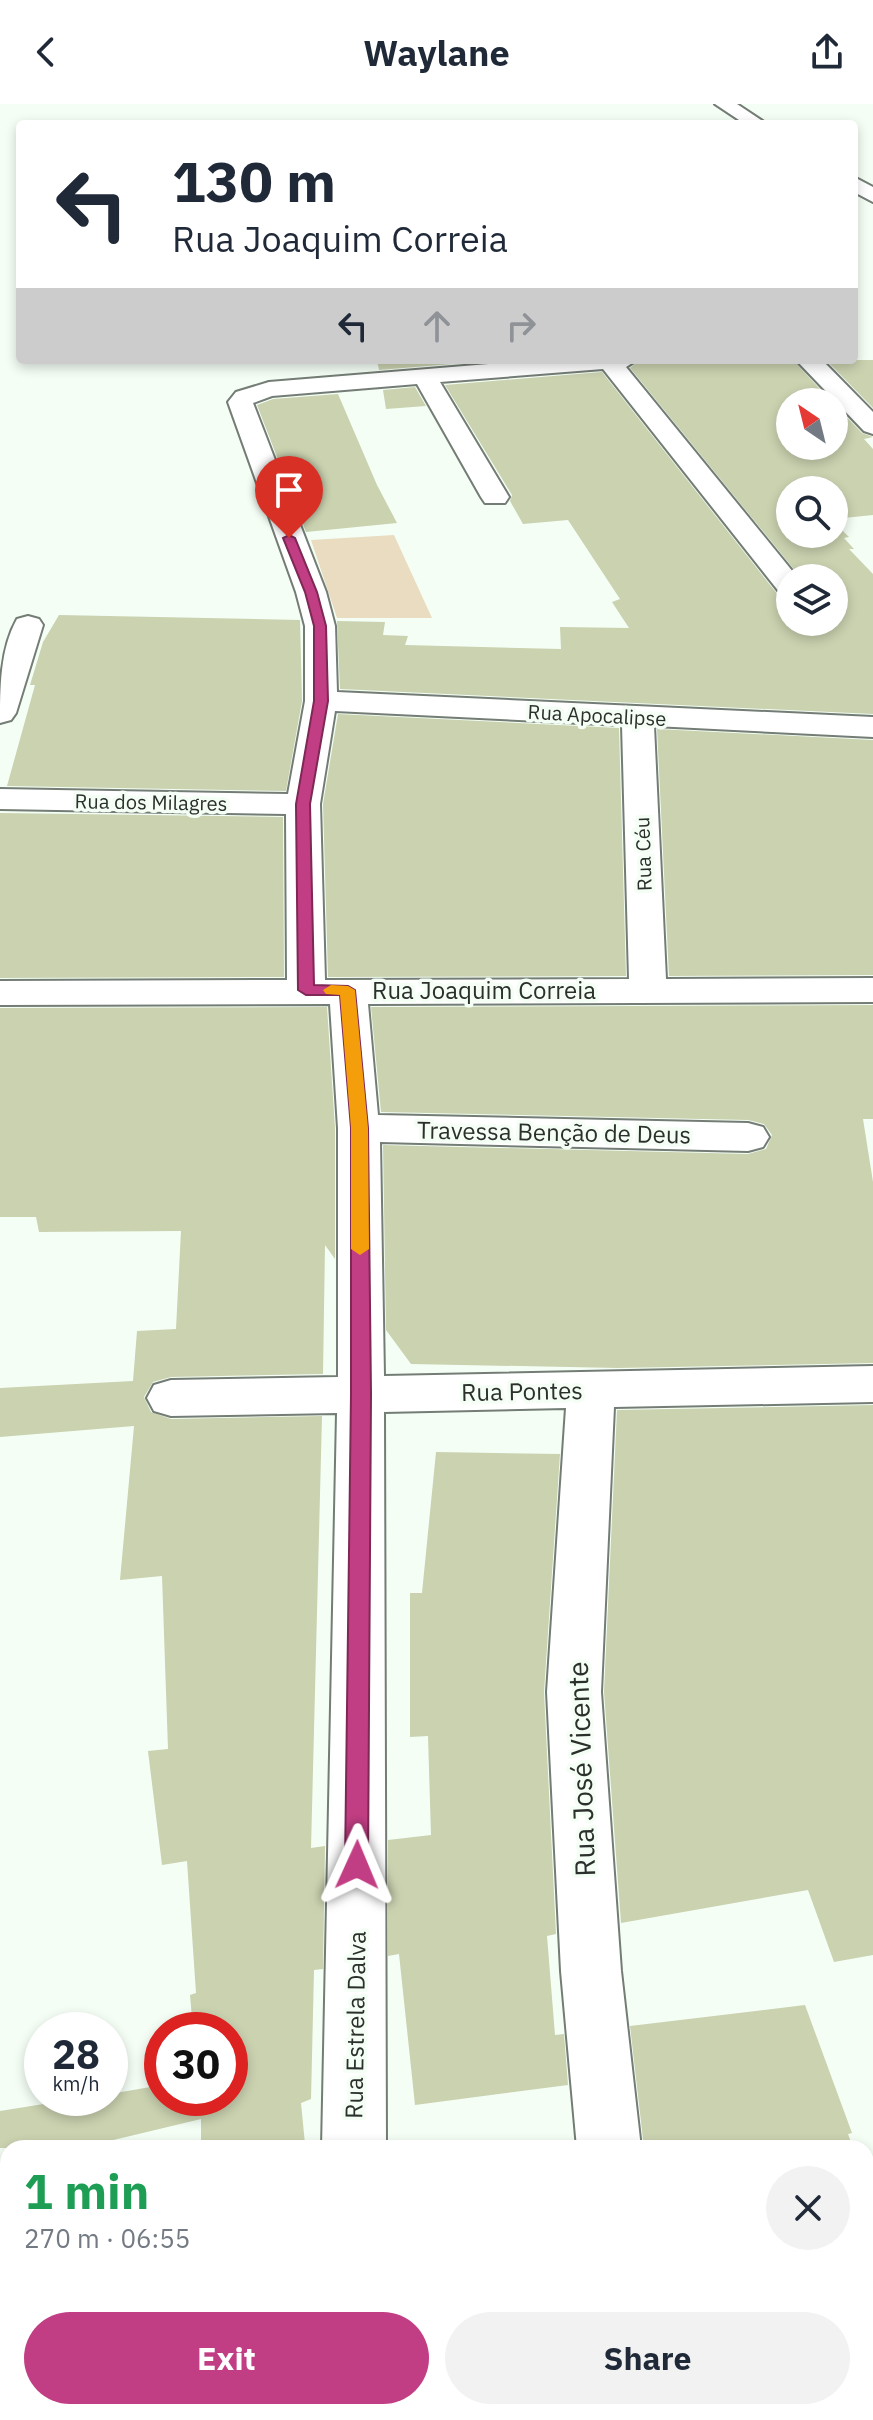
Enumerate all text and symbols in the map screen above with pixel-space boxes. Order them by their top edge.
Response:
text: Waylane [363,29,510,76]
icon: back [24,30,68,74]
icon: share [805,30,849,74]
text: 130 m [172,145,336,217]
icon: left [40,152,144,256]
text: Rua Joaquim Correia [172,215,508,262]
icon: left [331,304,375,348]
icon: ahead [415,304,459,348]
icon: right [499,304,543,348]
north arrow [776,388,848,460]
map controls [776,388,848,636]
pin [255,456,323,538]
icon: arrive [267,468,311,512]
button: search [776,476,848,548]
button: layers [776,564,848,636]
street label: Rua Apocalipse [527,698,667,732]
street label: Rua dos Milagres [74,787,228,817]
street label: Rua Céu [628,816,658,892]
street label: Rua Joaquim Correia [372,974,596,1006]
street label: Travessa Benção de Deus [417,1114,691,1150]
street label: Rua Pontes [461,1374,583,1408]
street label: Rua José Vicente [559,1661,603,1877]
position arrow [315,1823,399,1907]
street label: Rua Estrela Dalva [337,1931,373,2119]
speed limit sign: 30 [144,2012,248,2116]
text: 28 [52,2028,100,2080]
text: km/h [52,2070,100,2097]
text: 1 min [24,2160,149,2222]
button: close [766,2166,850,2250]
text: 270 m · 06:55 [24,2221,190,2255]
button: Exit [24,2312,429,2404]
button: Share [445,2312,850,2404]

